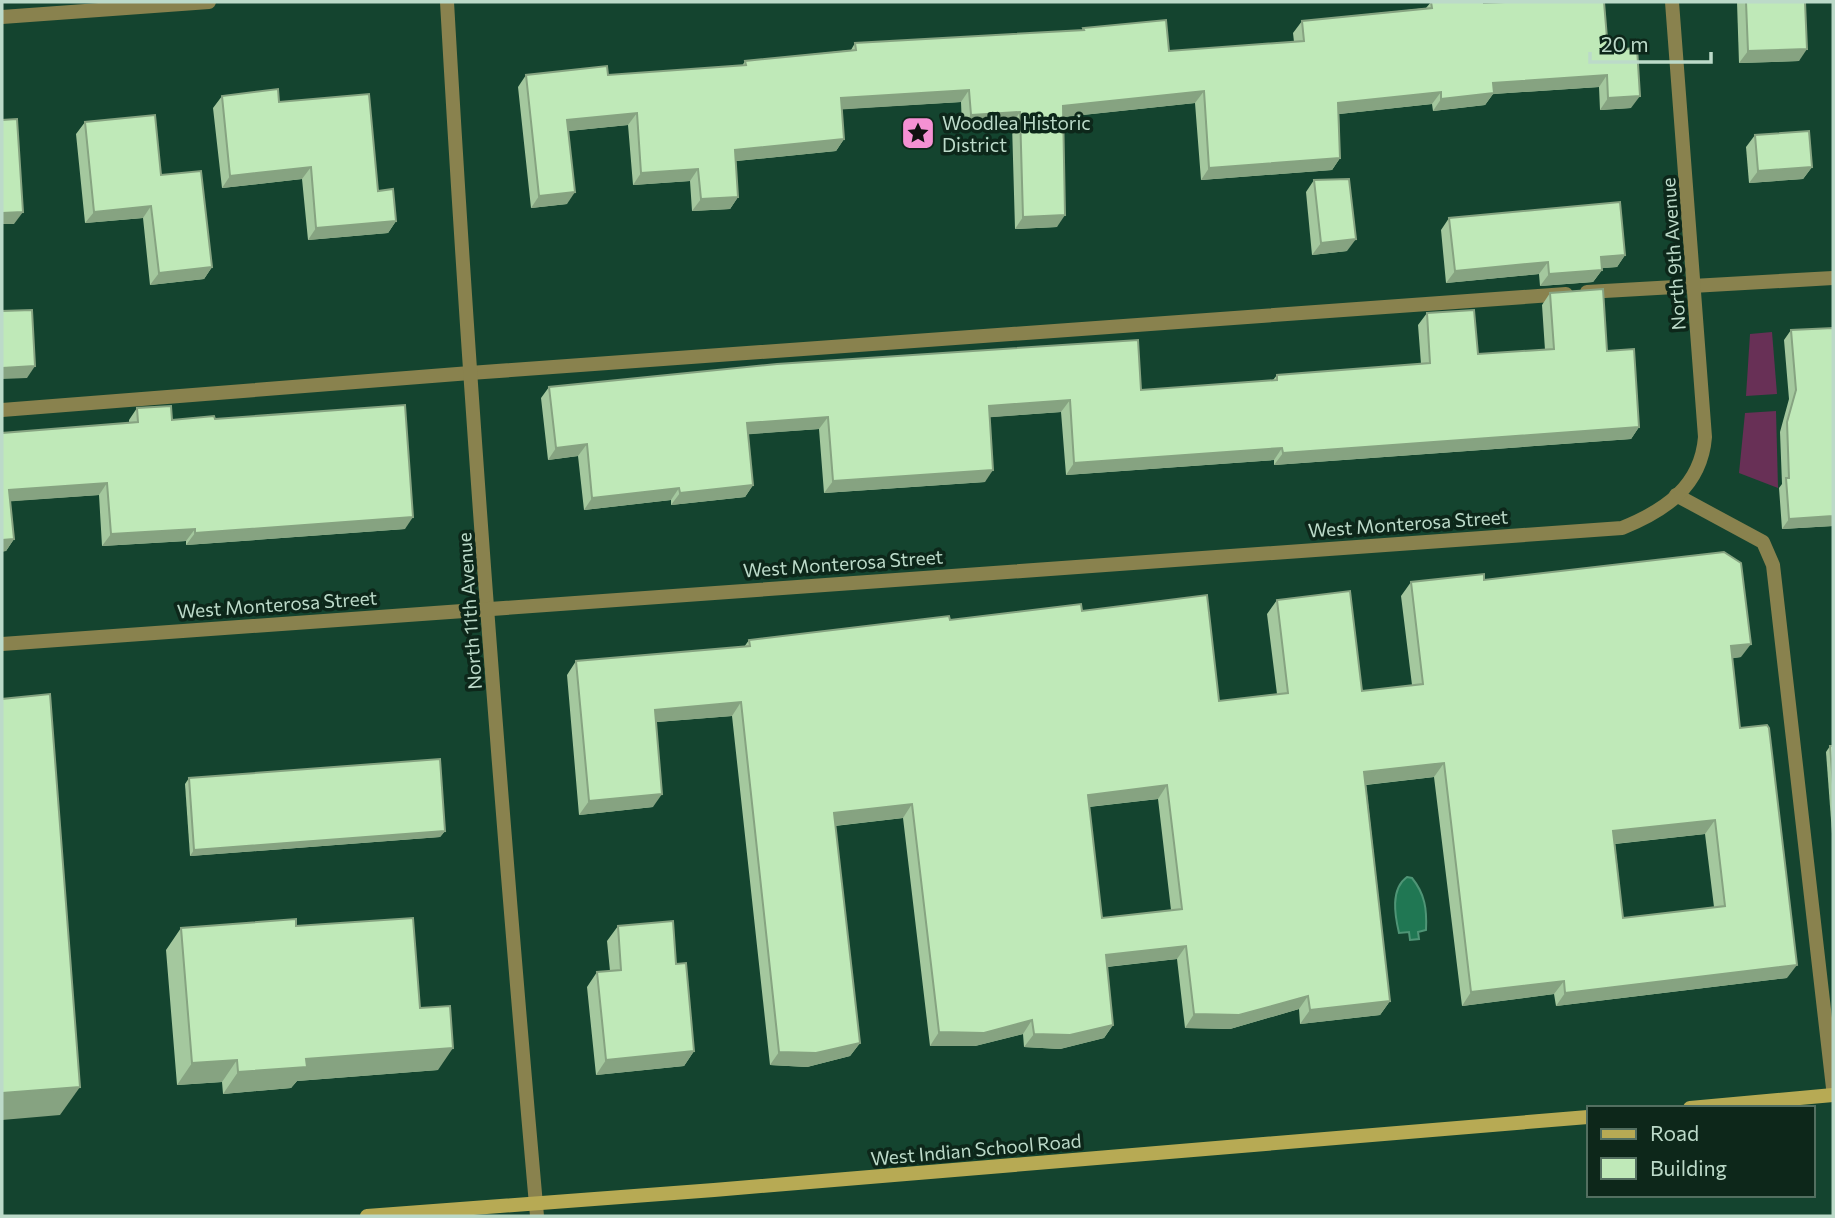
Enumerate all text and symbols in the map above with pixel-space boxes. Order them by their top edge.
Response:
scale bar [1590,21,1711,65]
text: 20 m [1601,31,1649,56]
place label: Woodlea Historic District [942,111,1091,156]
place icon: Woodlea Historic District [899,114,937,152]
street label: North 9th Avenue [1656,177,1690,331]
street label: West Monterosa Street [1307,505,1509,541]
street label: North 11th Avenue [452,532,486,690]
street label: West Monterosa Street [742,545,944,581]
street label: West Monterosa Street [176,586,378,622]
legend [1587,1106,1814,1197]
text: Road [1650,1120,1699,1145]
street label: West Indian School Road [870,1128,1082,1170]
text: Building [1650,1155,1727,1180]

